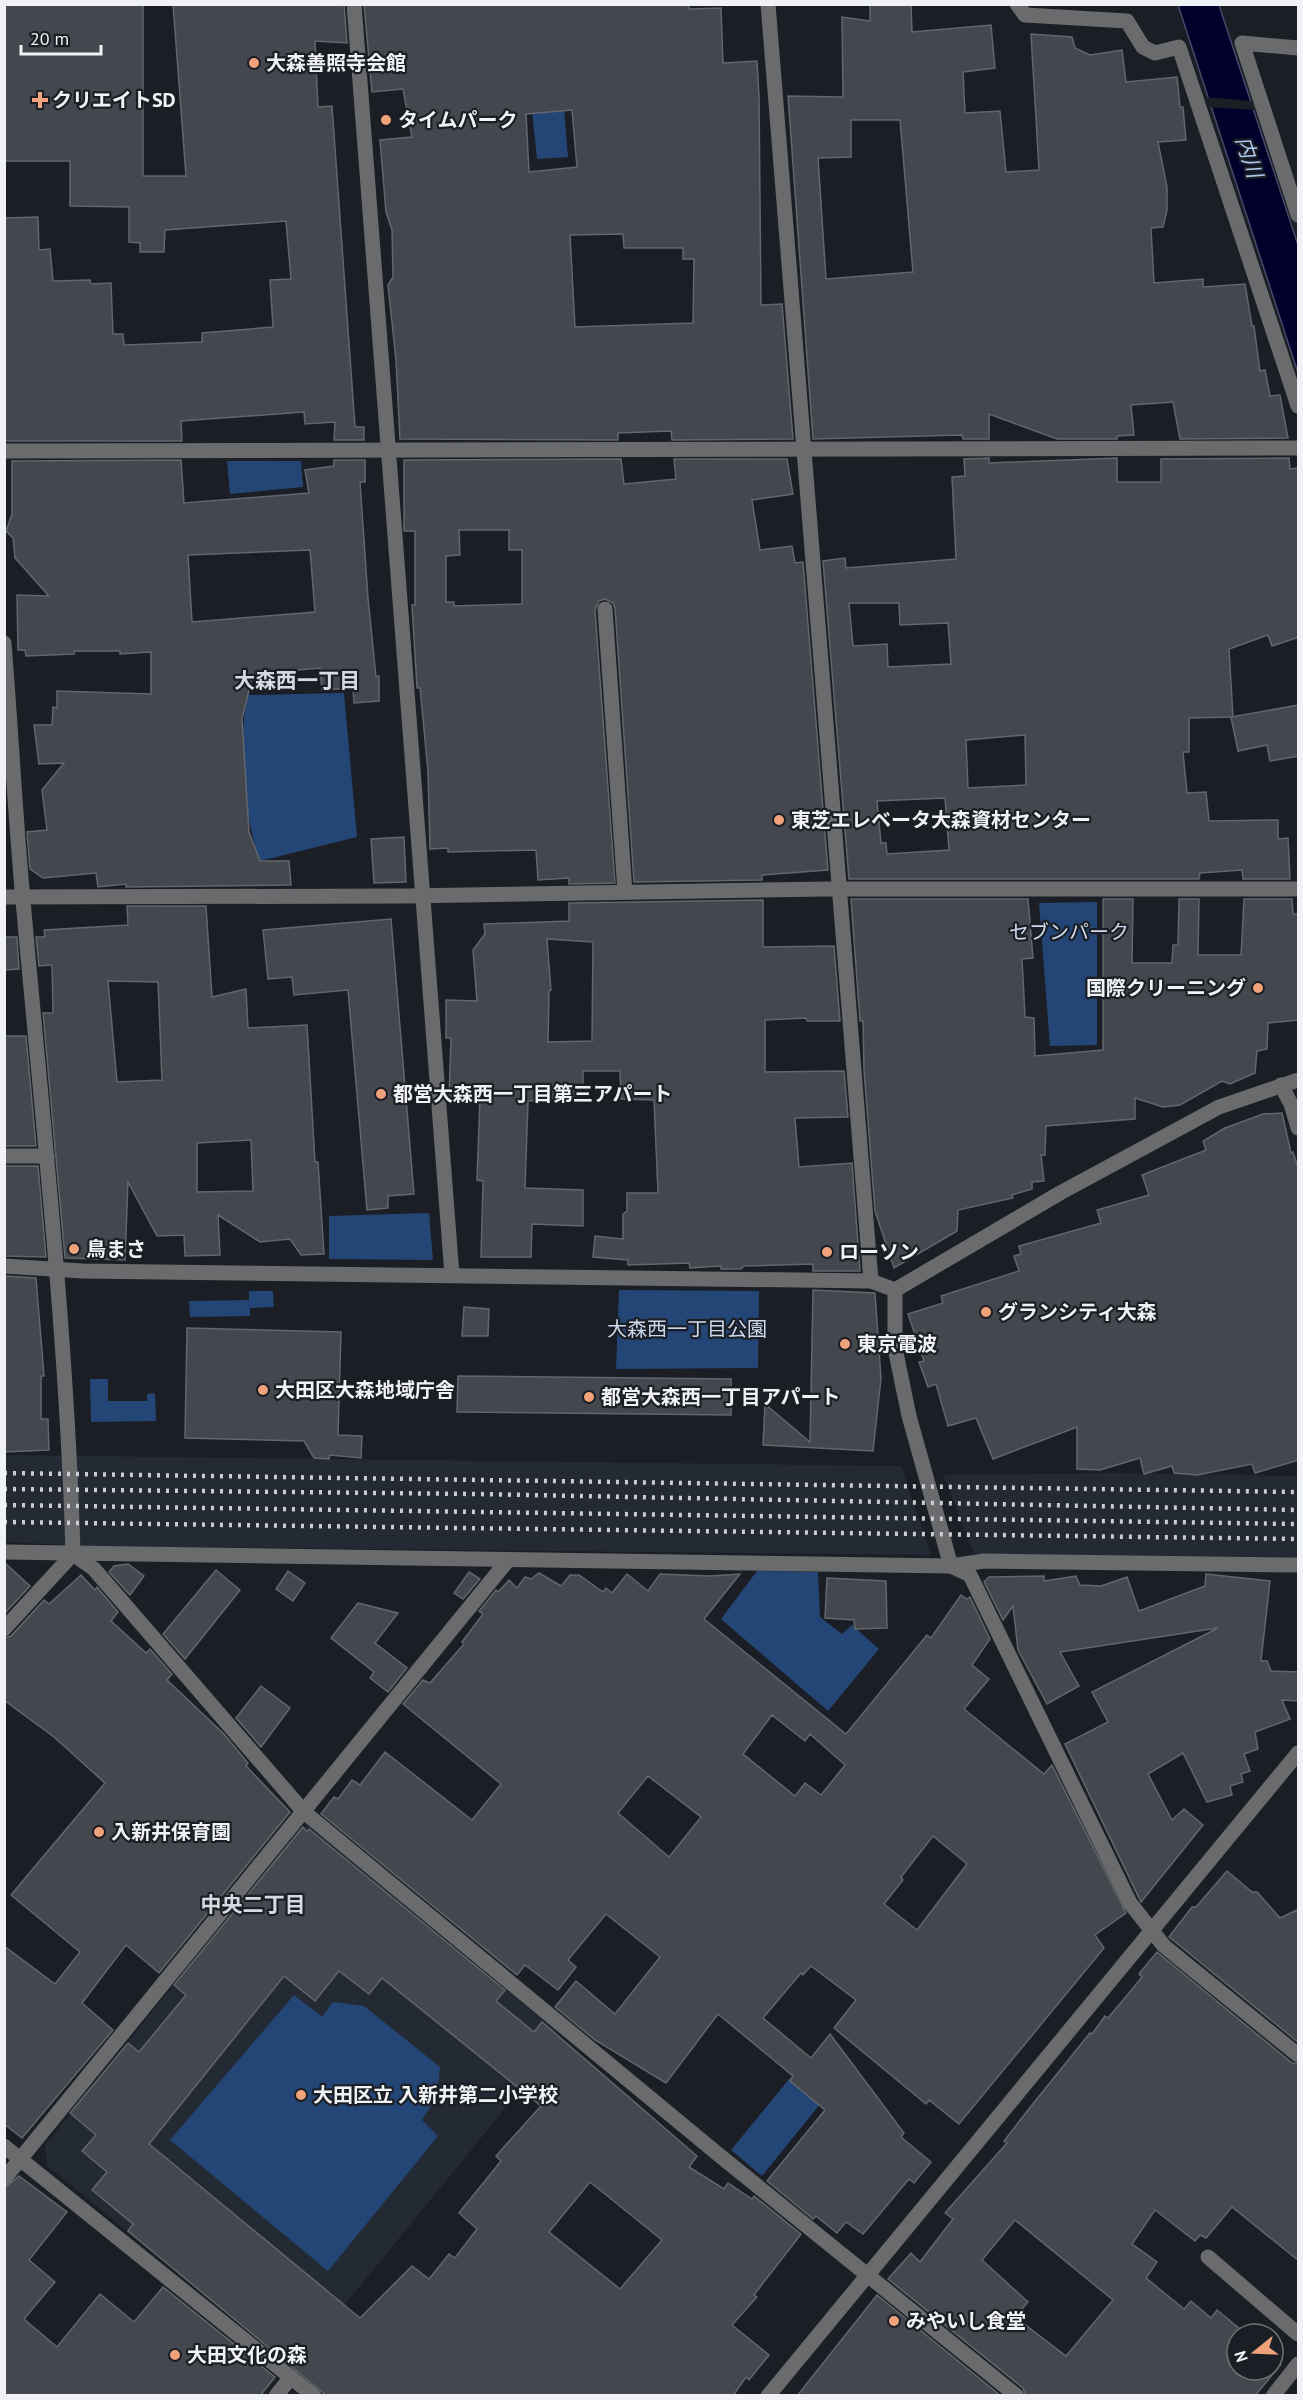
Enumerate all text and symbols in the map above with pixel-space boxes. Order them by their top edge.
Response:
scale bar [21,18,100,56]
text: 20 m [30,27,69,50]
place label: 大森善照寺会館 [266,50,406,76]
marker: 大森善照寺会館 [247,56,261,70]
place label: クリエイトSD [52,87,176,113]
marker: クリエイトSD [33,93,47,107]
place label: タイムパーク [398,107,518,133]
marker: タイムパーク [379,113,393,127]
water label: 内川 [1230,133,1269,183]
district label: 大森西一丁目 [234,667,360,694]
place label: 東芝エレベータ大森資材センター [791,807,1091,833]
marker: 東芝エレベータ大森資材センター [772,813,786,827]
park label: セブンパーク [1009,919,1129,945]
place label: 国際クリーニング [1086,975,1246,1001]
marker: 国際クリーニング [1251,981,1265,995]
place label: 都営大森西一丁目第三アパート [393,1081,673,1107]
marker: 都営大森西一丁目第三アパート [374,1087,388,1101]
place label: 鳥まさ [86,1236,146,1262]
place label: ローソン [839,1239,919,1265]
marker: 鳥まさ [67,1242,81,1256]
marker: ローソン [820,1245,834,1259]
place label: グランシティ大森 [998,1299,1157,1325]
marker: グランシティ大森 [979,1305,993,1319]
park label: 大森西一丁目公園 [607,1316,767,1342]
place label: 東京電波 [857,1331,937,1357]
marker: 東京電波 [838,1337,852,1351]
place label: 大田区大森地域庁舎 [275,1377,455,1403]
marker: 大田区大森地域庁舎 [256,1383,270,1397]
place label: 都営大森西一丁目アパート [601,1384,841,1410]
marker: 都営大森西一丁目アパート [582,1390,596,1404]
place label: 入新井保育園 [111,1819,231,1845]
marker: 入新井保育園 [92,1825,106,1839]
district label: 中央二丁目 [201,1891,306,1918]
place label: 大田区立 入新井第二小学校 [313,2082,558,2108]
marker: 大田区立 入新井第二小学校 [294,2088,308,2102]
place label: みやいし食堂 [906,2308,1026,2334]
marker: みやいし食堂 [887,2314,901,2328]
north arrow [1225,2322,1285,2382]
place label: 大田文化の森 [187,2342,307,2368]
marker: 大田文化の森 [168,2348,182,2362]
text: N [1230,2349,1252,2365]

